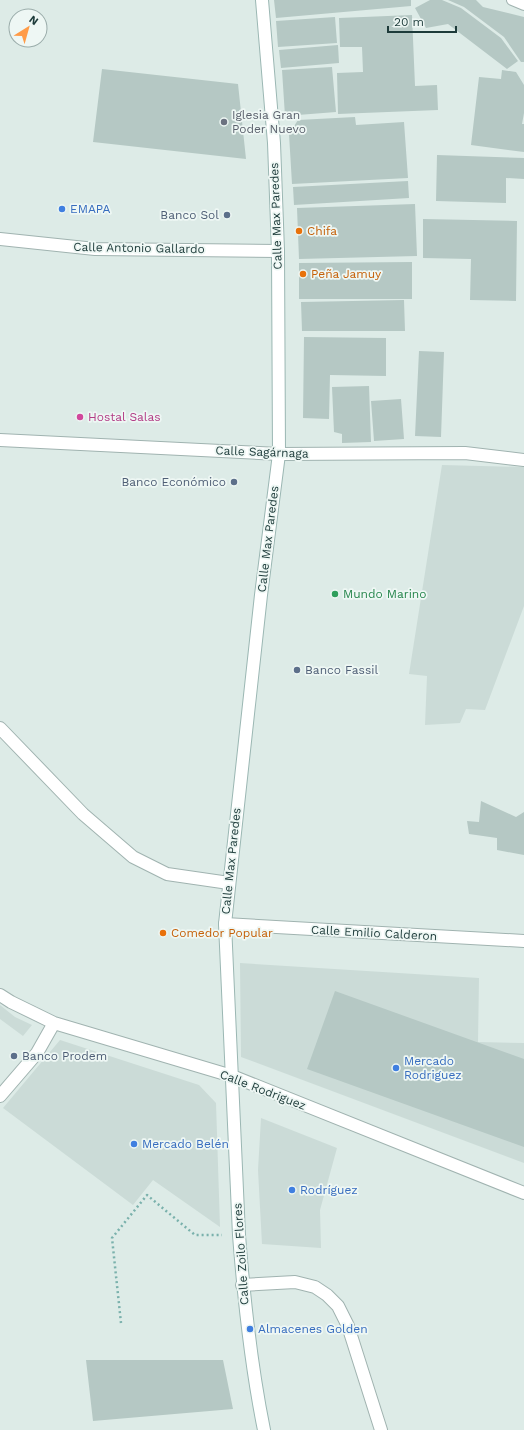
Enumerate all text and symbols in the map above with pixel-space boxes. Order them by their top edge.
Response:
north arrow [8,8,48,48]
scale bar [388,8,456,34]
text: N [27,13,41,28]
text: 20 m [394,15,424,29]
place label: Iglesia Gran Poder Nuevo [232,108,306,136]
marker: Iglesia Gran Poder Nuevo [219,117,229,127]
street label: Calle Max Paredes [267,162,285,270]
place label: EMAPA [70,202,111,216]
marker: EMAPA [57,204,67,214]
place label: Banco Sol [160,208,219,222]
marker: Banco Sol [222,210,232,220]
place label: Chifa [307,224,337,238]
marker: Chifa [294,226,304,236]
street label: Calle Antonio Gallardo [73,240,205,256]
place label: Peña Jamuy [311,267,382,281]
marker: Peña Jamuy [298,269,308,279]
place label: Hostal Salas [88,410,161,424]
marker: Hostal Salas [75,412,85,422]
street label: Calle Sagárnaga [215,443,309,461]
place label: Banco Económico [121,475,226,489]
marker: Banco Económico [229,477,239,487]
street label: Calle Max Paredes [255,485,281,593]
place label: Mundo Marino [343,587,427,601]
marker: Mundo Marino [330,589,340,599]
place label: Banco Fassil [305,663,378,677]
marker: Banco Fassil [292,665,302,675]
street label: Calle Max Paredes [218,807,244,915]
street label: Calle Emilio Calderon [311,923,437,943]
place label: Comedor Popular [171,926,273,940]
marker: Comedor Popular [158,928,168,938]
place label: Banco Prodem [22,1049,107,1063]
marker: Banco Prodem [9,1051,19,1061]
place label: Mercado Rodriguez [404,1054,462,1082]
marker: Mercado Rodriguez [391,1063,401,1073]
street label: Calle Rodriguez [218,1067,308,1113]
place label: Mercado Belén [142,1137,229,1151]
marker: Mercado Belén [129,1139,139,1149]
place label: Rodríguez [300,1183,358,1197]
marker: Rodríguez [287,1185,297,1195]
street label: Calle Zoilo Flores [230,1203,252,1305]
place label: Almacenes Golden [258,1322,368,1336]
marker: Almacenes Golden [245,1324,255,1334]

